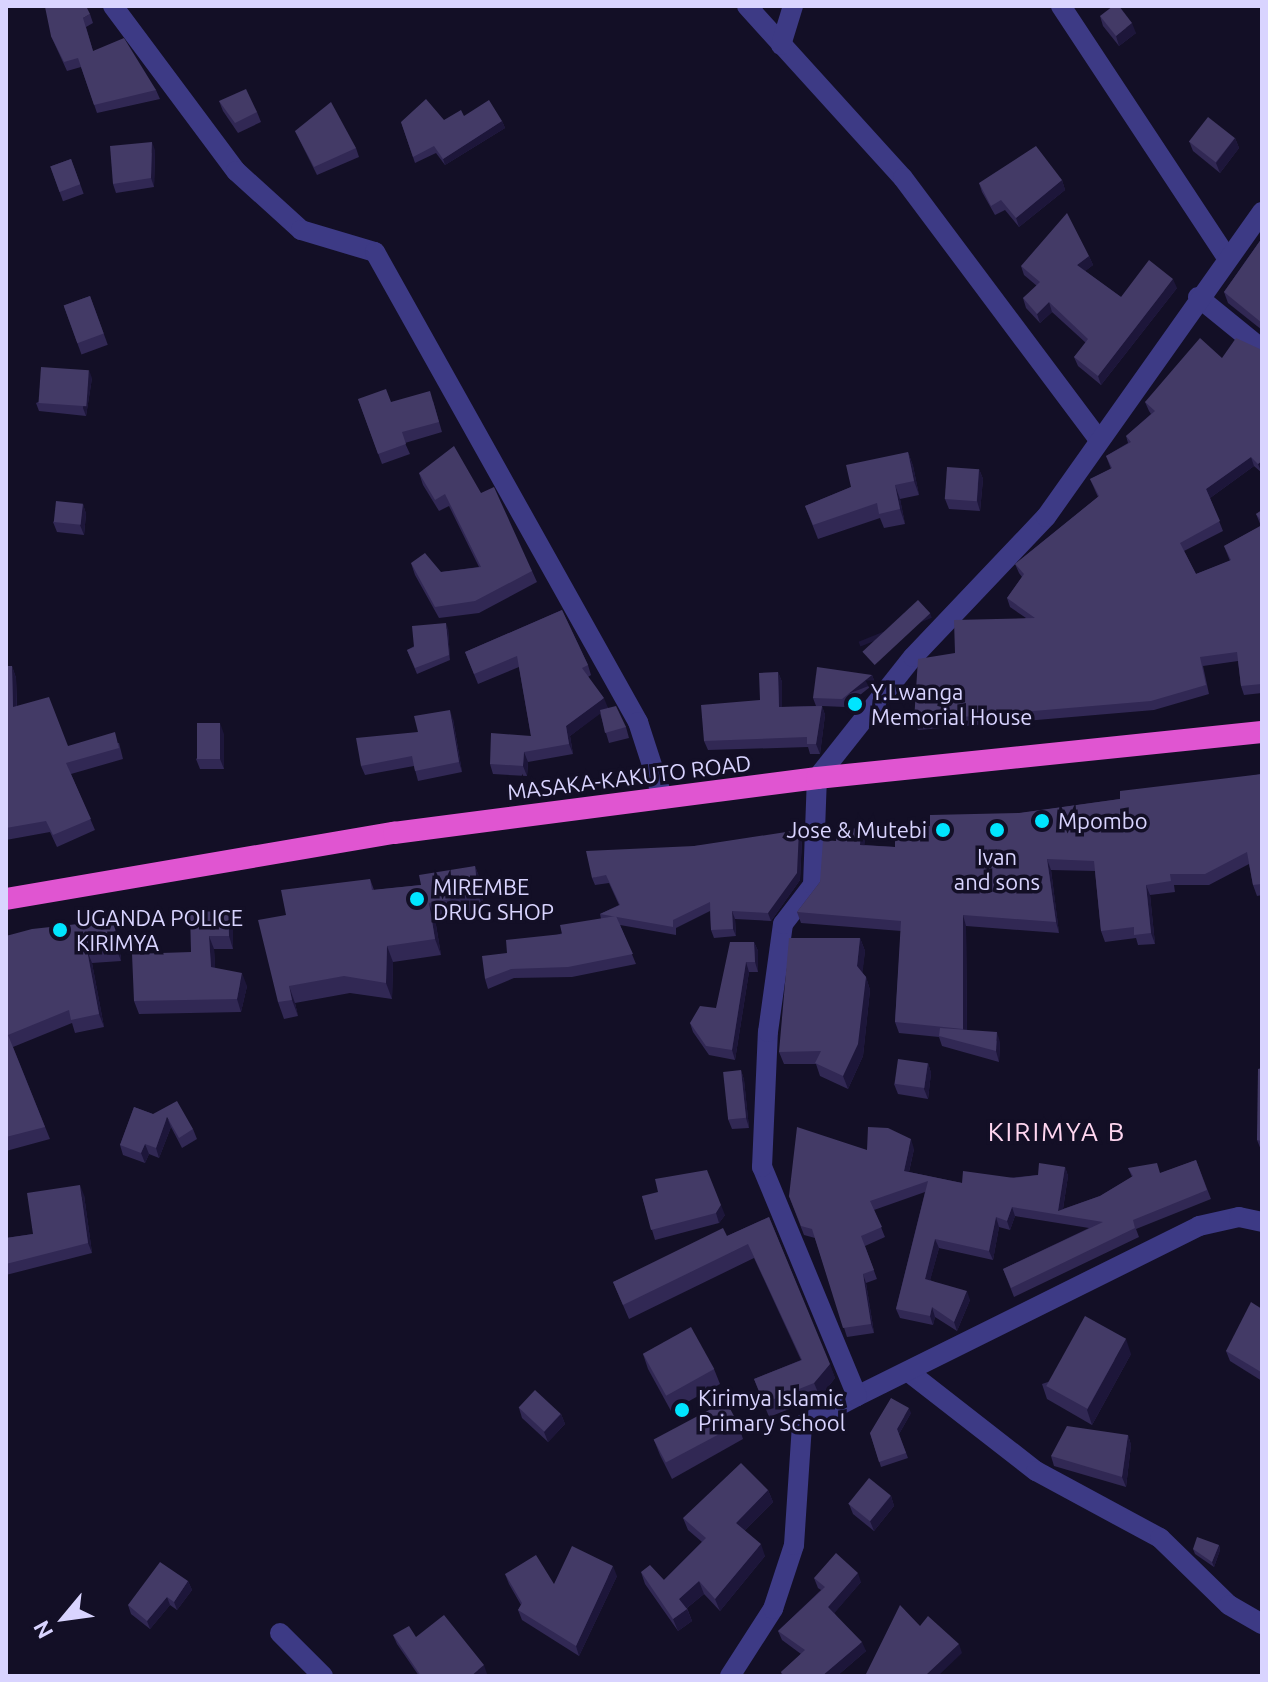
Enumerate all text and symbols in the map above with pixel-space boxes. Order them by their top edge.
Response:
place label: Y.Lwanga Memorial House [871,678,1032,730]
marker: Y.Lwanga Memorial House [846,695,864,713]
street label: MASAKA-KAKUTO ROAD [506,749,752,805]
place label: Mpombo [1058,808,1148,834]
marker: Mpombo [1033,812,1051,830]
place label: Jose & Mutebi [787,817,927,843]
marker: Jose & Mutebi [934,821,952,839]
marker: Ivan and sons [988,821,1006,839]
place label: Ivan and sons [954,843,1040,894]
place label: MIREMBE DRUG SHOP [433,873,554,924]
marker: MIREMBE DRUG SHOP [408,890,426,908]
place label: UGANDA POLICE KIRIMYA [76,904,243,956]
marker: UGANDA POLICE KIRIMYA [51,921,69,939]
district label: KIRIMYA B [988,1116,1126,1148]
place label: Kirimya Islamic Primary School [698,1384,845,1436]
marker: Kirimya Islamic Primary School [673,1401,691,1419]
north arrow [24,1578,104,1658]
text: N [28,1617,57,1643]

